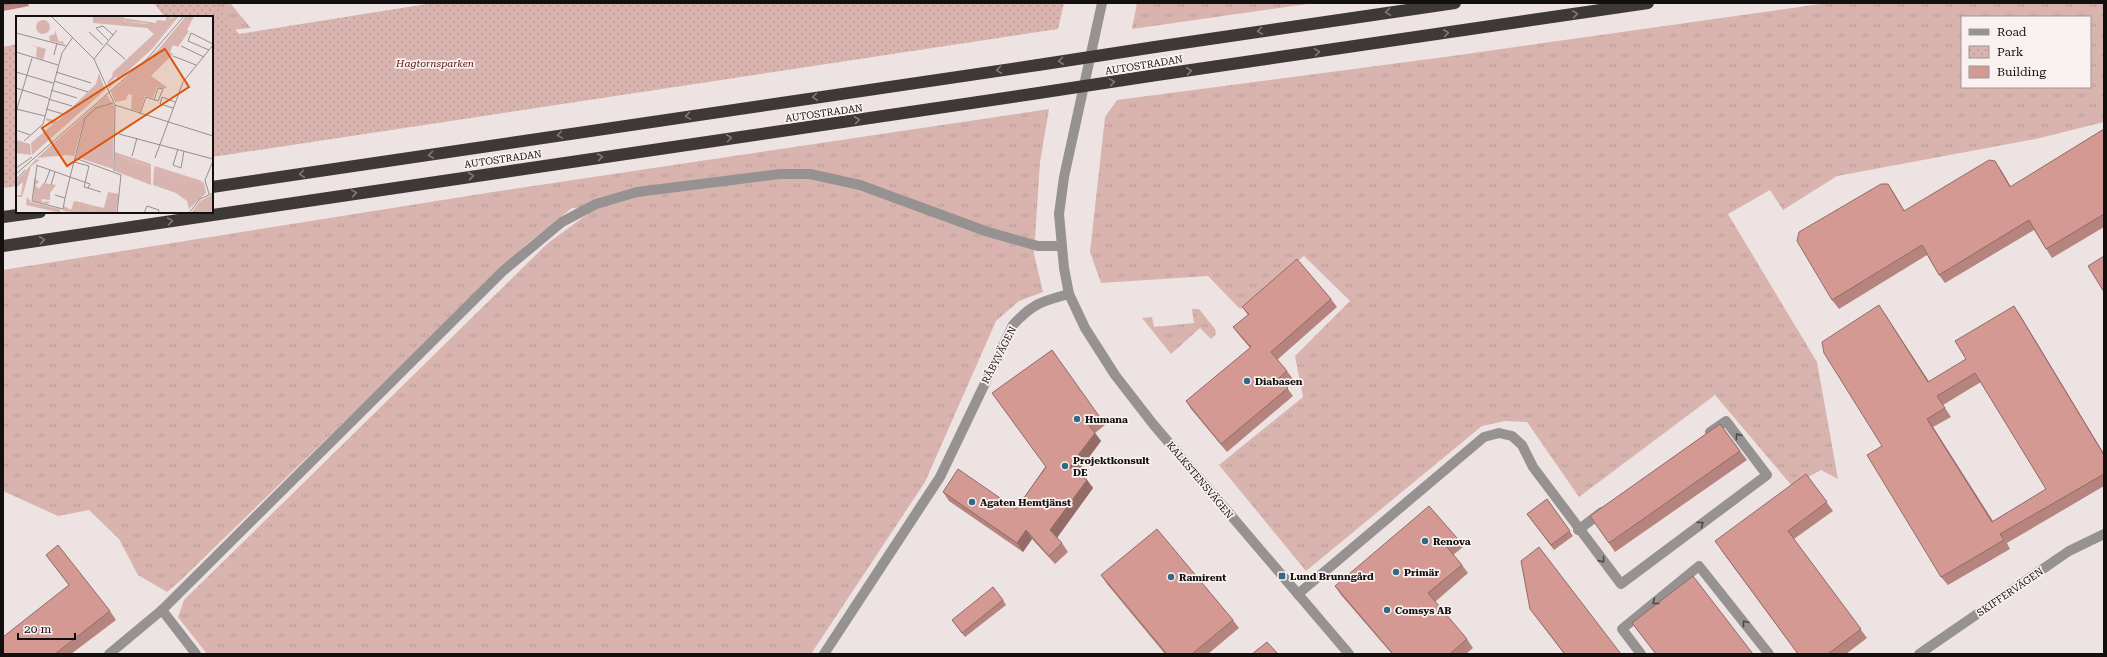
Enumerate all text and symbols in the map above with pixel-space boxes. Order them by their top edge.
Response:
one-way arrow [1385,7,1391,16]
one-way arrow [1572,10,1578,19]
inset map [16,16,213,213]
legend [1961,16,2091,88]
text: Road [1997,25,2027,39]
one-way arrow [1256,26,1263,35]
one-way arrow [1443,29,1449,38]
text: Park [1997,45,2024,59]
one-way arrow [1314,48,1320,57]
street label: AUTOSTRADAN [1104,53,1184,77]
one-way arrow [1058,56,1064,65]
park label: Hagtornsparken [395,58,474,69]
one-way arrow [996,65,1002,74]
text: Building [1997,65,2046,79]
one-way arrow [1186,67,1192,76]
one-way arrow [1109,78,1115,87]
one-way arrow [812,92,818,101]
street label: AUTOSTRADAN [784,102,864,124]
one-way arrow [685,111,691,120]
one-way arrow [854,116,860,125]
one-way arrow [557,130,563,139]
one-way arrow [726,134,732,143]
street label: AUTOSTRADAN [463,148,543,170]
one-way arrow [428,150,434,159]
one-way arrow [597,153,603,162]
one-way arrow [299,169,306,178]
one-way arrow [468,172,474,181]
one-way arrow [351,189,357,198]
one-way arrow [167,217,173,226]
one-way arrow [39,236,45,245]
street label: RÅBYVÄGEN [979,324,1018,386]
marker: Diabasen [1242,376,1252,386]
place label: Diabasen [1255,376,1303,387]
marker: Humana [1072,414,1082,424]
place label: Humana [1085,414,1128,425]
one-way arrow [1736,434,1743,441]
street label: KALKSTENSVÄGEN [1165,439,1235,521]
place label: Projektkonsult DE [1073,455,1150,478]
marker: Projektkonsult DE [1060,461,1070,471]
marker: Agaten Hemtjänst [967,497,977,507]
place label: Agaten Hemtjänst [980,497,1071,508]
one-way arrow [1696,522,1703,529]
marker: Renova [1420,536,1430,546]
place label: Renova [1433,536,1471,547]
one-way arrow [1598,556,1605,563]
street label: SKIFFERVÄGEN [1975,566,2045,618]
marker: Primär [1391,567,1401,577]
place label: Primär [1404,567,1439,578]
marker: Lund Brunngård [1277,571,1287,581]
place label: Lund Brunngård [1290,571,1374,582]
marker: Ramirent [1166,572,1176,582]
place label: Ramirent [1179,572,1226,583]
one-way arrow [1653,598,1660,605]
marker: Comsys AB [1382,605,1392,615]
place label: Comsys AB [1395,605,1451,616]
scale bar [18,615,75,641]
one-way arrow [1742,621,1749,628]
text: 20 m [24,622,51,636]

